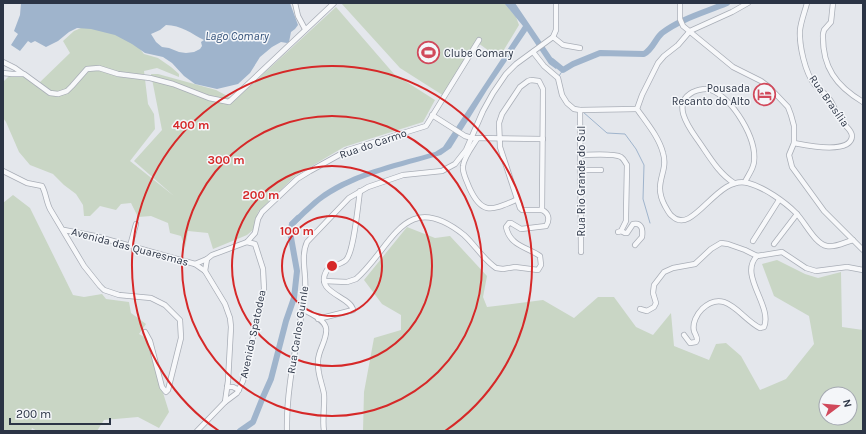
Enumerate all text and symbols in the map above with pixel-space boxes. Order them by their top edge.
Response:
water label: Lago Comary [205,29,270,43]
sports icon: Clube Comary [416,40,442,66]
place label: Clube Comary [444,47,513,60]
street label: Rua Brasília [806,73,852,129]
hotel icon: Pousada Recanto do Alto [752,81,778,107]
place label: Pousada Recanto do Alto [672,82,750,108]
text: 400 m [173,118,209,132]
street label: Rua do Carmo [338,126,408,162]
street label: Rua Rio Grande do Sul [575,126,588,236]
text: 300 m [207,153,245,167]
text: 200 m [243,188,279,202]
text: 100 m [280,224,314,238]
street label: Avenida das Quaresmas [70,225,190,269]
centre of rings [325,259,339,273]
street label: Rua Carlos Guinle [285,285,311,375]
street label: Avenida Spatodea [237,289,269,379]
north arrow [818,386,858,426]
text: N [840,398,854,409]
scale bar [10,400,110,426]
text: 200 m [16,407,51,421]

